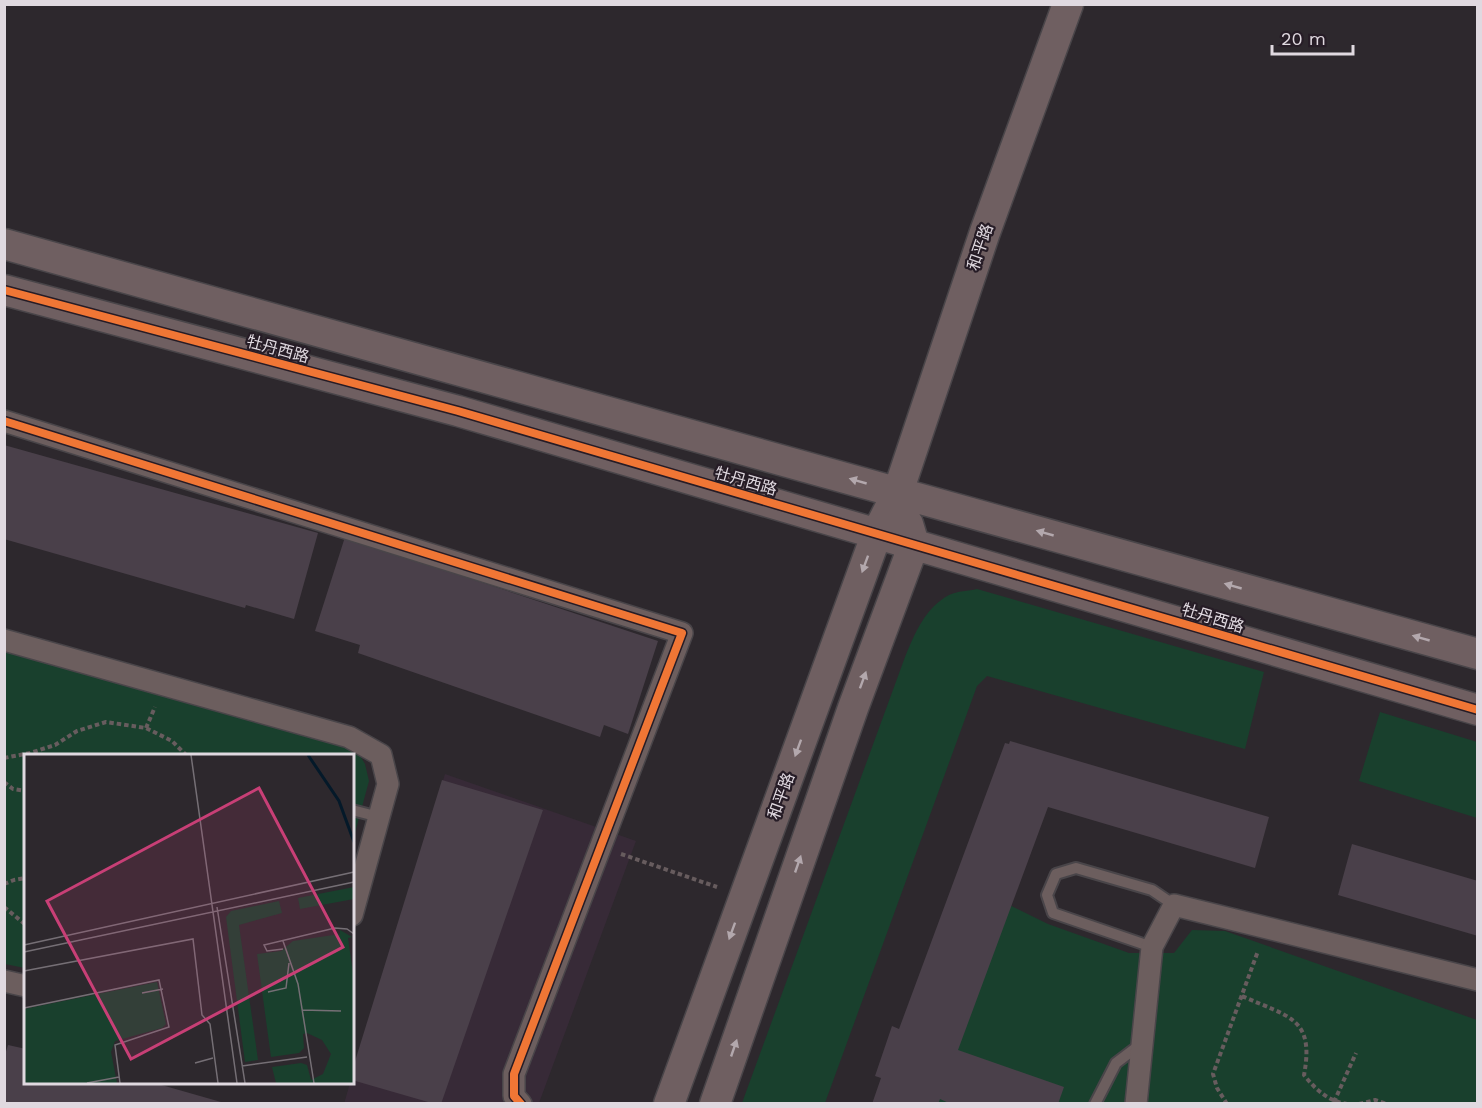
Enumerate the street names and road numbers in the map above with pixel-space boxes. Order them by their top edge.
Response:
street label: 和平路 [963,221,997,273]
street label: 牡丹西路 [245,332,311,366]
street label: 牡丹西路 [713,463,779,499]
street label: 牡丹西路 [1180,600,1246,636]
street label: 和平路 [764,770,798,822]

